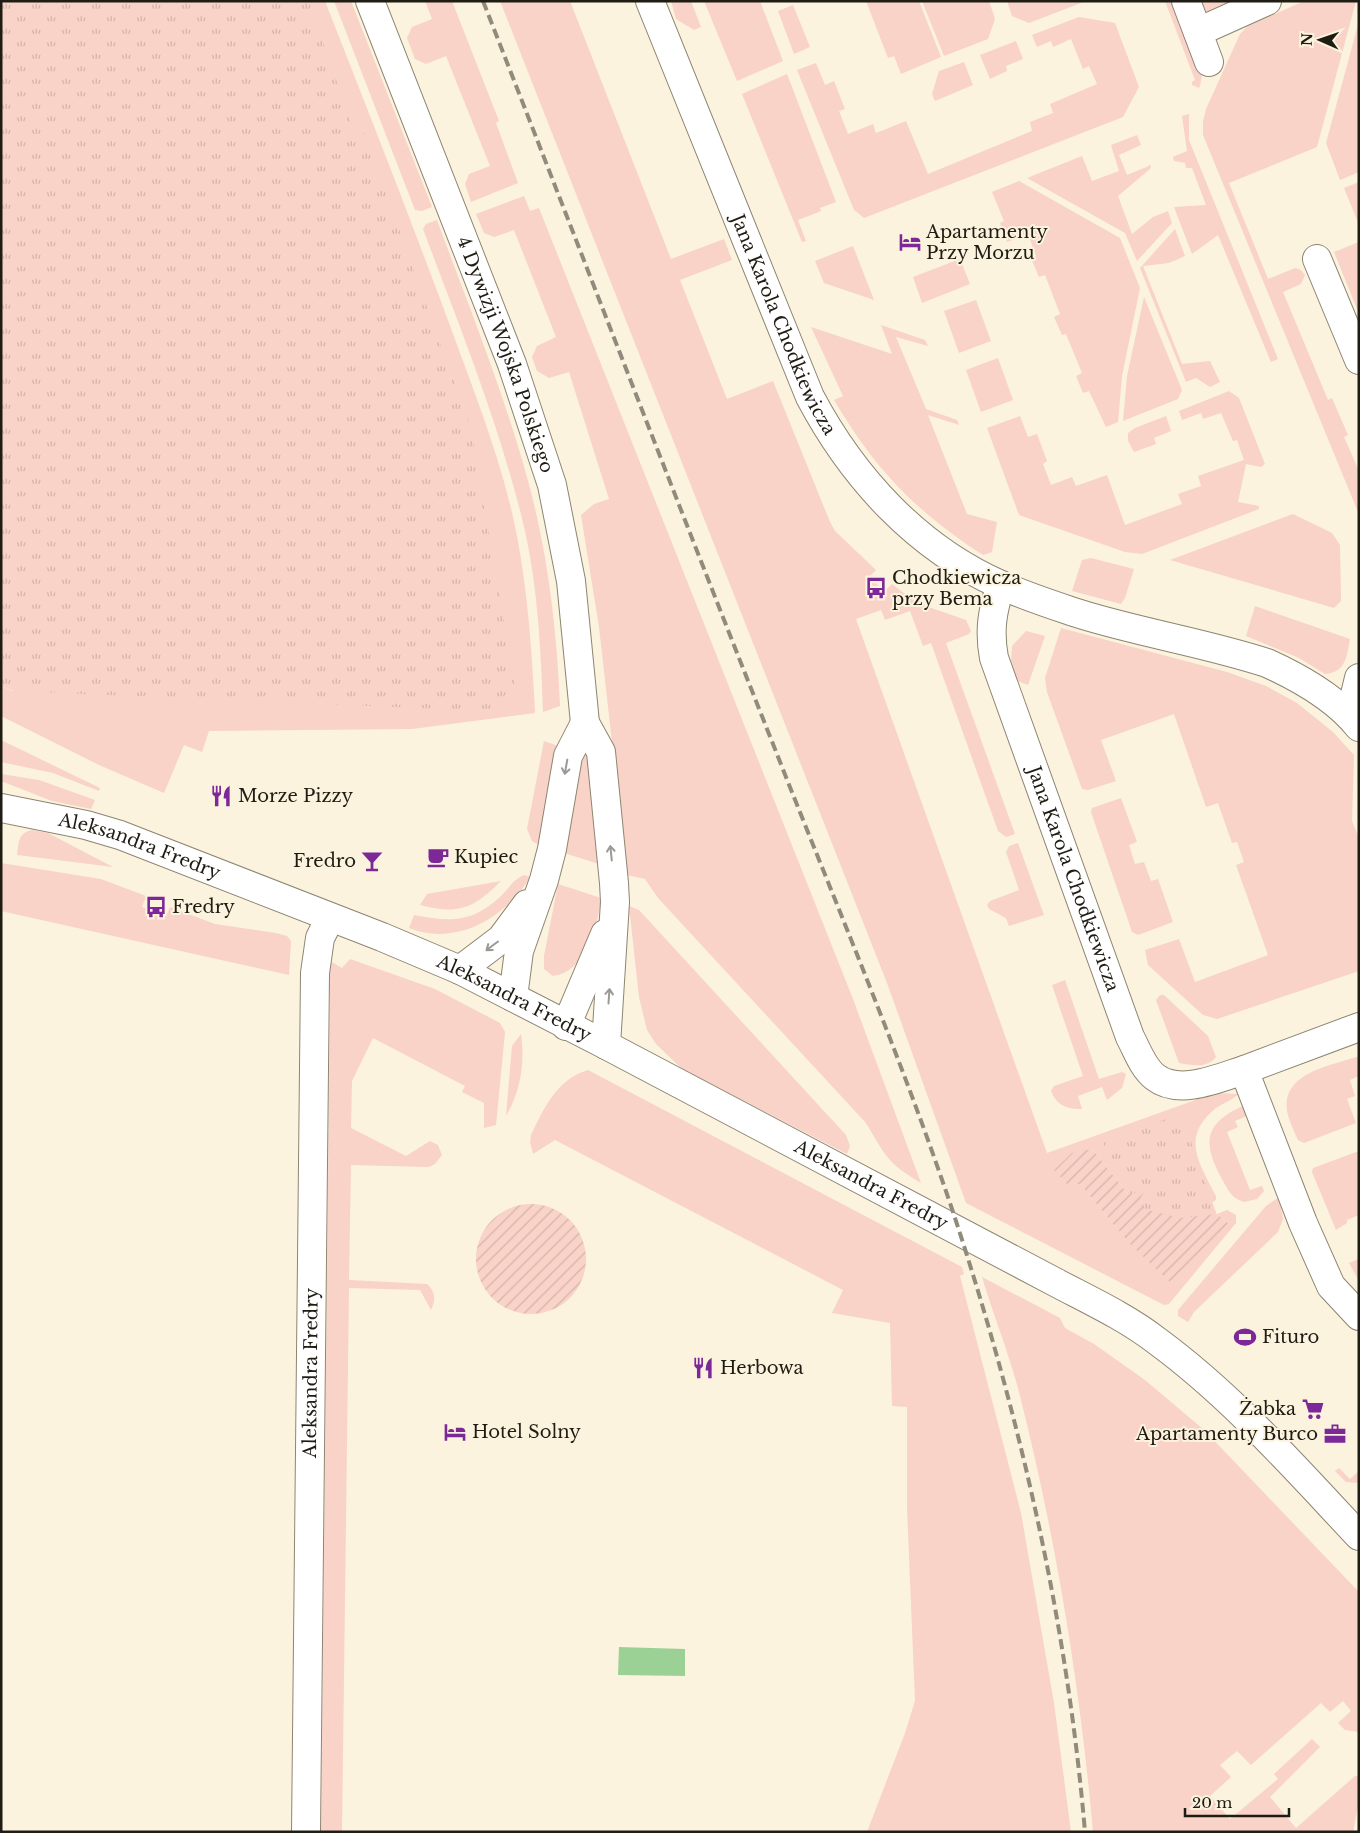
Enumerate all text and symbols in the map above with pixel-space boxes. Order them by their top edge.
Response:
north arrow [1295,15,1345,65]
text: N [1298,33,1316,46]
street label: Jana Karola Chodkiewicza [726,209,840,439]
place label: Apartamenty Przy Morzu [925,221,1048,264]
hotel icon: Apartamenty Przy Morzu [897,229,923,255]
street label: 4 Dywizji Wojska Polskiego [452,234,558,476]
place label: Chodkiewicza przy Bema [892,567,1021,610]
bus stop icon: Chodkiewicza przy Bema [863,575,889,601]
one-way arrow [561,759,571,775]
street label: Jana Karola Chodkiewicza [1022,761,1124,995]
restaurant icon: Morze Pizzy [208,783,234,809]
place label: Morze Pizzy [238,785,354,807]
street label: Aleksandra Fredry [56,809,224,884]
cafe icon: Kupiec [425,844,451,870]
place label: Kupiec [454,846,519,868]
one-way arrow [606,846,615,862]
bar icon: Fredro [359,848,385,874]
place label: Fredro [293,850,356,872]
bus stop icon: Fredry [143,894,169,920]
place label: Fredry [172,896,235,918]
one-way arrow [486,940,499,951]
street label: Aleksandra Fredry [433,950,596,1047]
one-way arrow [604,988,613,1004]
street label: Aleksandra Fredry [790,1135,952,1235]
street label: Aleksandra Fredry [299,1287,323,1459]
sports icon: Fituro [1232,1324,1258,1350]
place label: Fituro [1262,1326,1319,1348]
restaurant icon: Herbowa [690,1355,716,1381]
place label: Herbowa [720,1357,803,1379]
supermarket icon: Żabka [1300,1396,1326,1422]
place label: Żabka [1239,1397,1296,1420]
hotel icon: Hotel Solny [442,1419,468,1445]
place label: Hotel Solny [472,1421,581,1443]
office icon: Apartamenty Burco [1322,1421,1348,1447]
place label: Apartamenty Burco [1135,1423,1318,1445]
scale bar [1185,1786,1289,1818]
text: 20 m [1192,1793,1232,1812]

